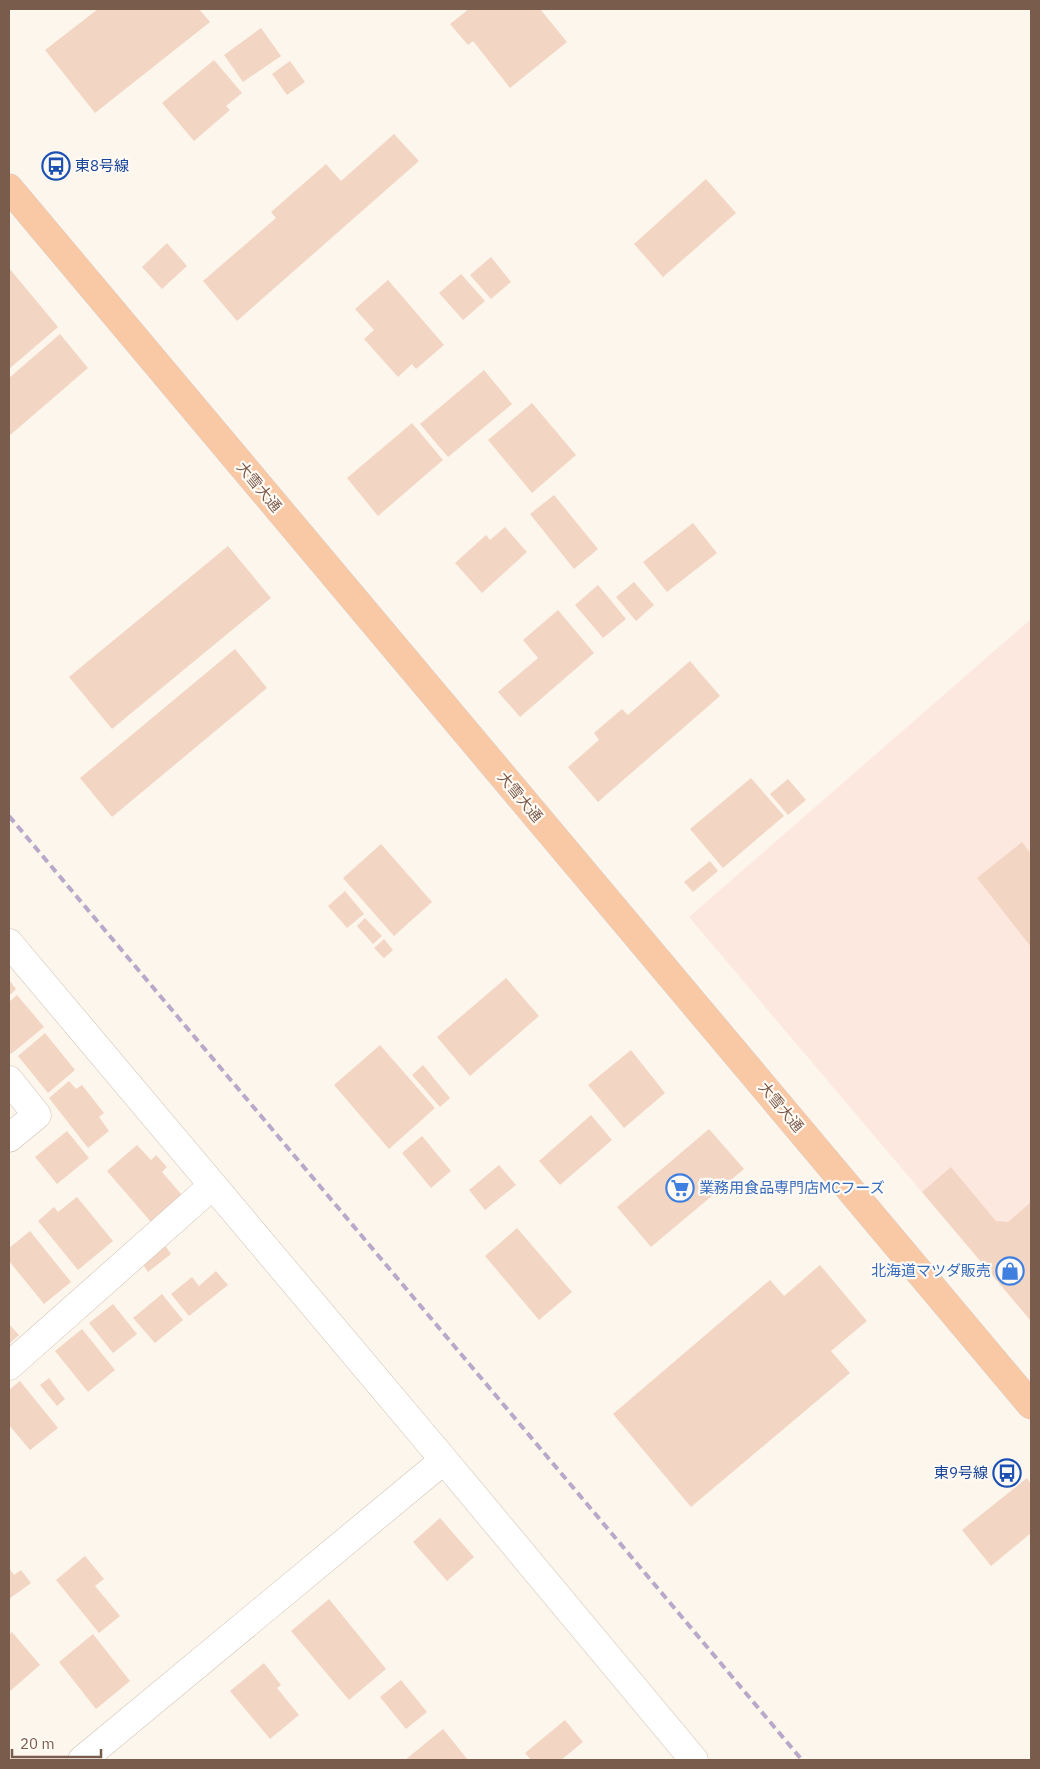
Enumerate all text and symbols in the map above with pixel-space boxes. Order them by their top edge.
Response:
bus stop icon: 東8号線 [41,151,71,181]
place label: 東8号線 [75,156,129,175]
street label: 大雪大通 [233,458,286,516]
street label: 大雪大通 [494,768,547,826]
street label: 大雪大通 [755,1078,808,1136]
supermarket icon: 業務用食品専門店MCフーズ [665,1173,695,1203]
place label: 業務用食品専門店MCフーズ [699,1178,885,1197]
shop icon: 北海道マツダ販売 [995,1256,1025,1286]
place label: 北海道マツダ販売 [871,1261,991,1280]
bus stop icon: 東9号線 [992,1458,1022,1488]
place label: 東9号線 [934,1463,988,1482]
scale bar [12,1726,101,1758]
text: 20 m [20,1734,55,1753]

